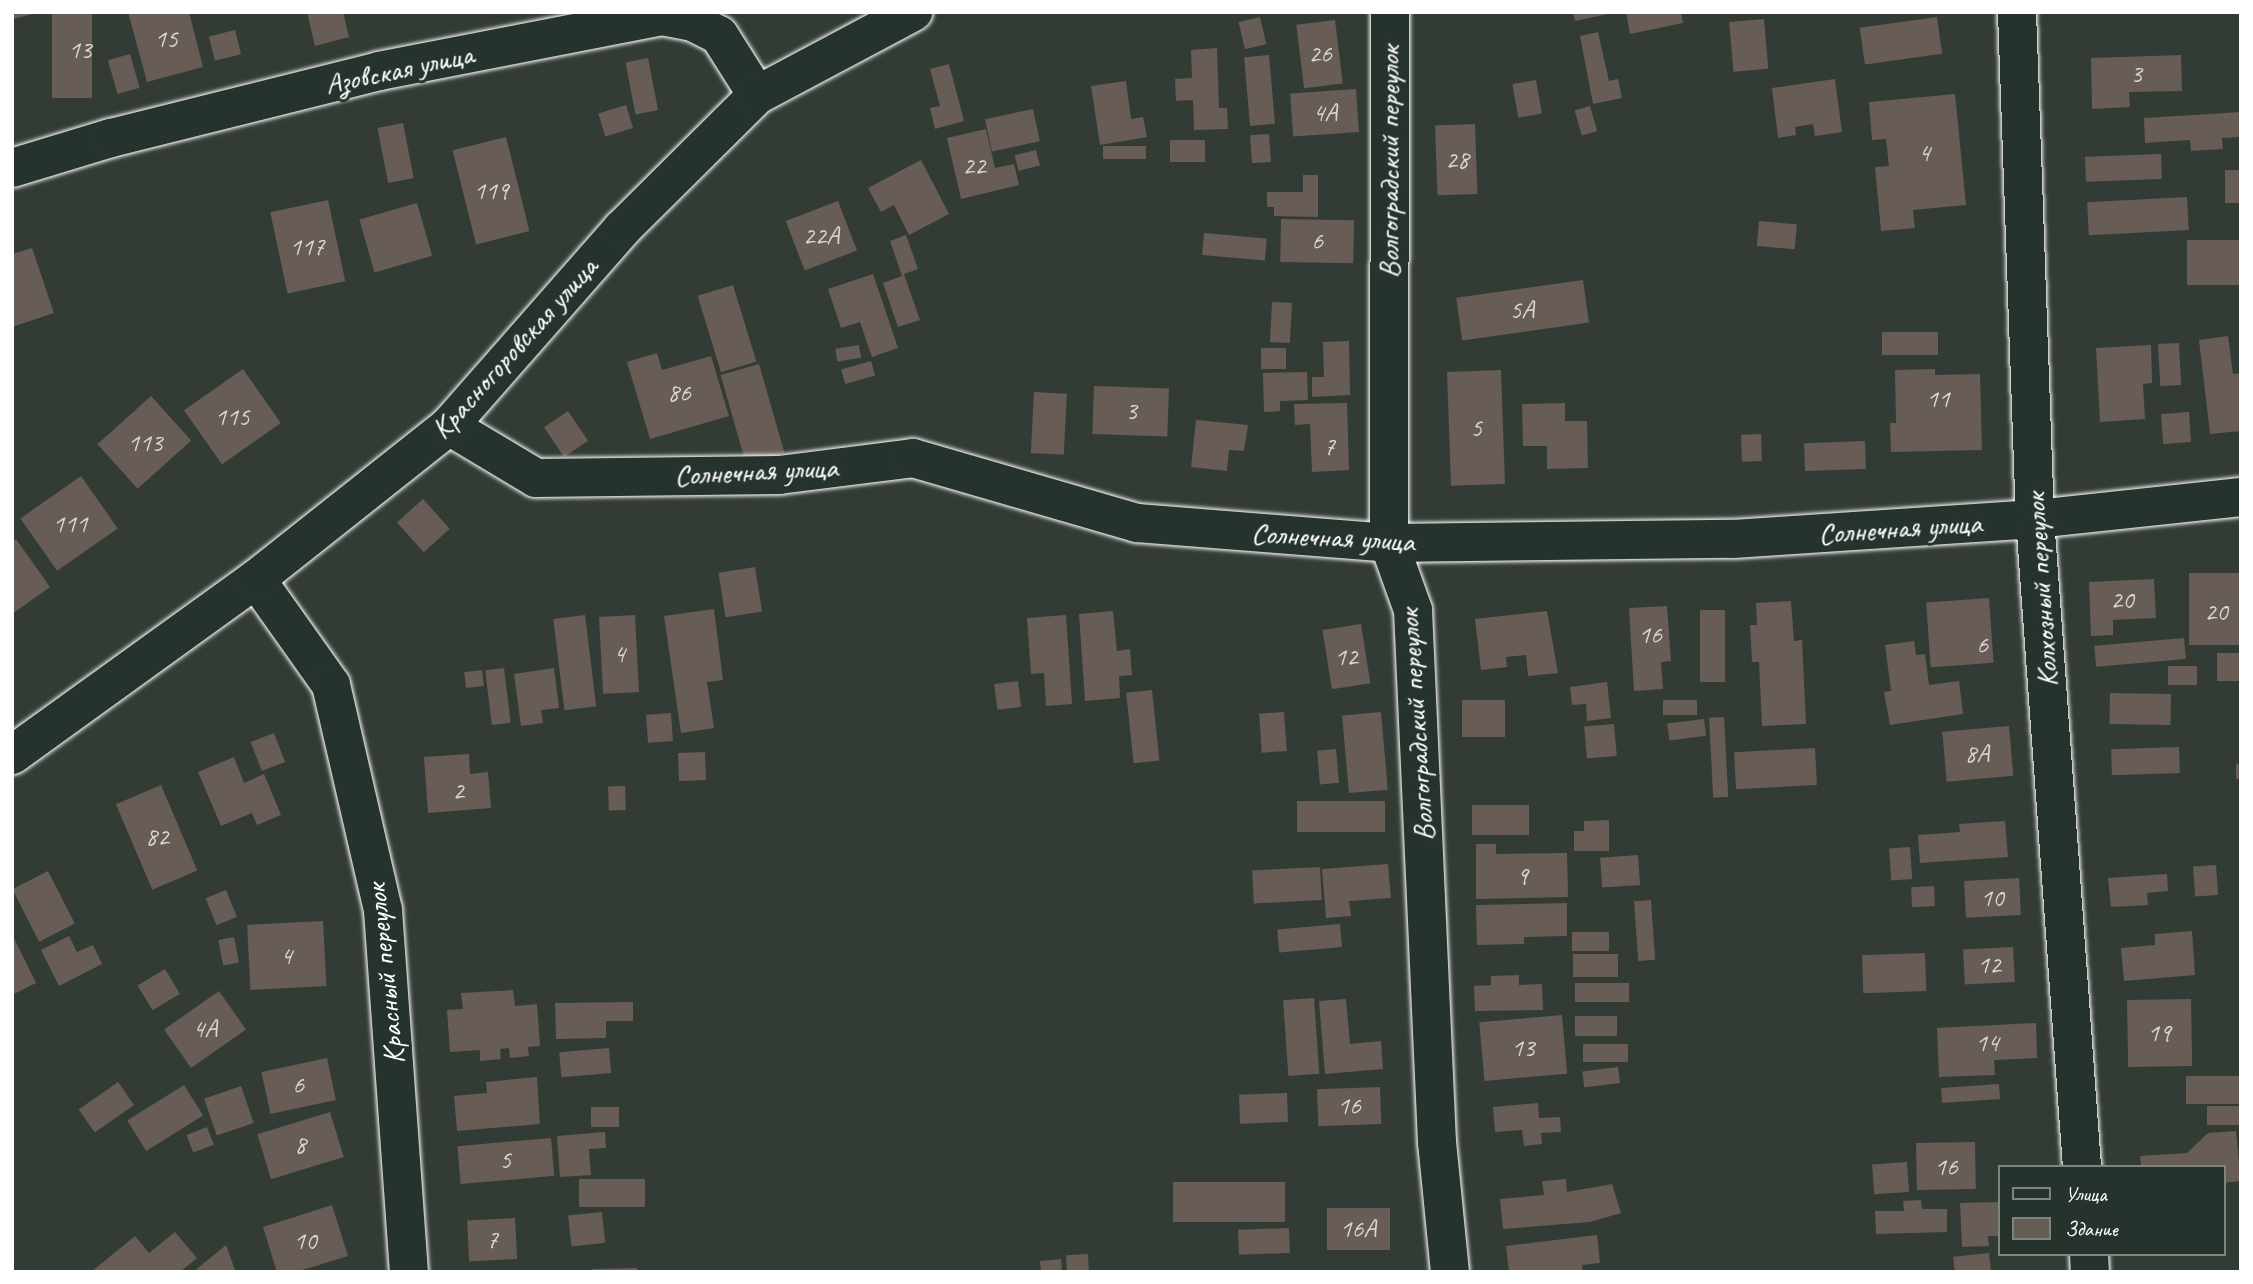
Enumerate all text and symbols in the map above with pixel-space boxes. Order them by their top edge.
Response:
house number: 15 [154,23,178,55]
house number: 13 [68,34,92,66]
street label: Азовская улица [321,36,477,102]
house number: 26 [1308,38,1332,70]
street label: Волгоградский переулок [1371,46,1407,278]
house number: 3 [2130,58,2142,90]
house number: 4А [1313,97,1337,129]
house number: 4 [1918,137,1930,169]
house number: 28 [1445,144,1469,176]
house number: 22 [962,150,986,182]
house number: 119 [473,175,509,207]
house number: 22А [803,220,839,252]
house number: 6 [1311,225,1323,257]
house number: 117 [289,231,325,263]
street label: Красногоровская улица [423,250,605,446]
house number: 5А [1510,294,1534,326]
house number: 86 [667,377,691,409]
house number: 11 [1926,383,1950,415]
house number: 3 [1125,395,1137,427]
house number: 115 [214,401,250,433]
house number: 5 [1470,412,1482,444]
house number: 113 [127,427,163,459]
house number: 7 [1323,431,1335,463]
street label: Солнечная улица [672,449,840,493]
street label: Колхозный переулок [2016,492,2066,688]
street label: Солнечная улица [1816,504,1984,552]
house number: 111 [52,508,88,540]
street label: Солнечная улица [1249,515,1417,559]
house number: 20 [2110,584,2134,616]
house number: 20 [2204,596,2228,628]
street label: Волгоградский переулок [1390,608,1442,842]
house number: 16 [1638,619,1662,651]
house number: 6 [1976,629,1988,661]
house number: 4 [613,638,625,670]
house number: 12 [1334,641,1358,673]
house number: 8А [1965,738,1989,770]
house number: 2 [452,775,464,807]
house number: 82 [145,821,169,853]
house number: 9 [1516,860,1528,892]
street label: Красный переулок [358,882,412,1066]
house number: 10 [1980,882,2004,914]
house number: 4 [280,940,292,972]
house number: 12 [1977,949,2001,981]
house number: 4А [193,1013,217,1045]
house number: 19 [2147,1017,2171,1049]
house number: 14 [1975,1027,1999,1059]
house number: 13 [1511,1032,1535,1064]
house number: 6 [292,1069,304,1101]
house number: 16 [1337,1090,1361,1122]
house number: 8 [294,1129,306,1161]
house number: 5 [499,1144,511,1176]
house number: 16 [1934,1151,1958,1183]
legend [1997,1165,2225,1256]
text: Улица [2065,1181,2107,1207]
house number: 16А [1340,1213,1376,1245]
text: Здание [2065,1216,2118,1242]
house number: 7 [486,1224,498,1256]
house number: 10 [293,1225,317,1257]

